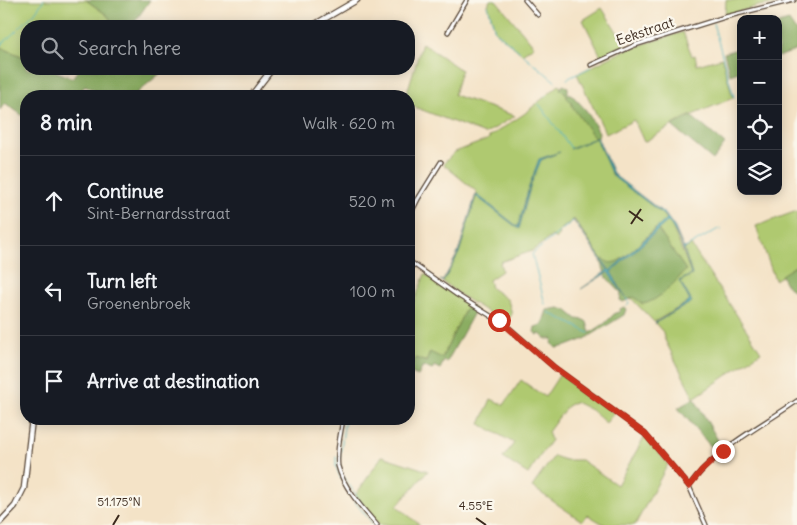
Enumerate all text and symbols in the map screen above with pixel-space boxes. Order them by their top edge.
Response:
street label: Eekstraat [614,13,676,49]
map controls [737,15,782,195]
button: + [737,15,782,60]
search box [20,20,415,75]
icon: search [38,34,66,62]
text: Search here [78,36,181,60]
button: − [737,60,782,105]
button: locate [737,105,782,150]
text: 8 min [40,109,92,136]
text: Walk · 620 m [303,113,395,133]
button: layers [737,150,782,195]
text: Continue [87,179,164,203]
icon: ahead [40,187,68,215]
text: 520 m [349,191,395,211]
text: Sint-Bernardsstraat [87,203,230,223]
text: Turn left [87,269,157,293]
icon: left [40,277,68,305]
text: 100 m [350,281,395,301]
text: Groenenbroek [87,293,191,313]
route start [488,309,511,332]
icon: arrive [40,367,68,395]
text: Arrive at destination [87,369,260,393]
route end [712,440,735,463]
text: 51.175°N [97,494,141,509]
text: 4.55°E [459,498,493,513]

